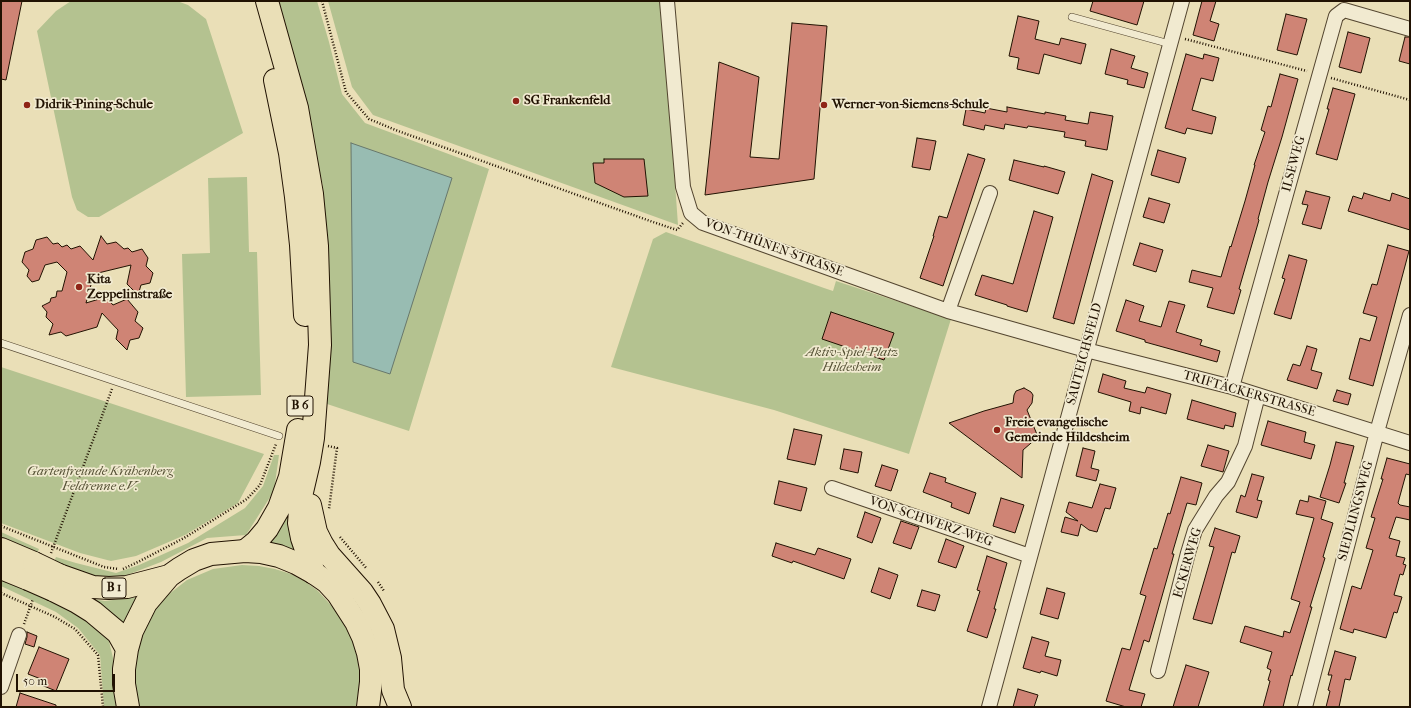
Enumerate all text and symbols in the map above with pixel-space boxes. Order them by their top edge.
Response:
place label: SG Frankenfeld [524,93,610,109]
marker: SG Frankenfeld [511,96,521,106]
place label: Didrik-Pining-Schule [35,97,153,113]
place label: Werner-von-Siemens-Schule [832,97,989,113]
marker: Didrik-Pining-Schule [22,100,32,110]
marker: Werner-von-Siemens-Schule [819,100,829,110]
street label: ILSEWEG [1279,134,1309,194]
street label: VON-THÜNEN-STRASSE [703,216,845,280]
place label: Kita Zeppelinstraße [87,272,172,303]
marker: Kita Zeppelinstraße [74,282,84,292]
street label: SAUTEICHSFELD [1064,301,1106,407]
park label: Aktiv-Spiel-Platz Hildesheim [806,345,898,376]
street label: TRIFTÄCKERSTRASSE [1181,368,1317,420]
road number: B 6 [287,396,313,416]
place label: Freie evangelische Gemeinde Hildesheim [1005,415,1130,446]
marker: Freie evangelische Gemeinde Hildesheim [992,425,1002,435]
street label: SIEDLUNGSWEG [1335,459,1377,563]
park label: Gartenfreunde Krähenberg Feldrenne e.V. [27,464,173,495]
street label: VON-SCHWERZ-WEG [867,494,995,550]
street label: ECKERWEG [1170,526,1206,600]
road number: B 1 [102,578,126,598]
scale bar [18,666,117,692]
text: 50 m [23,674,47,688]

